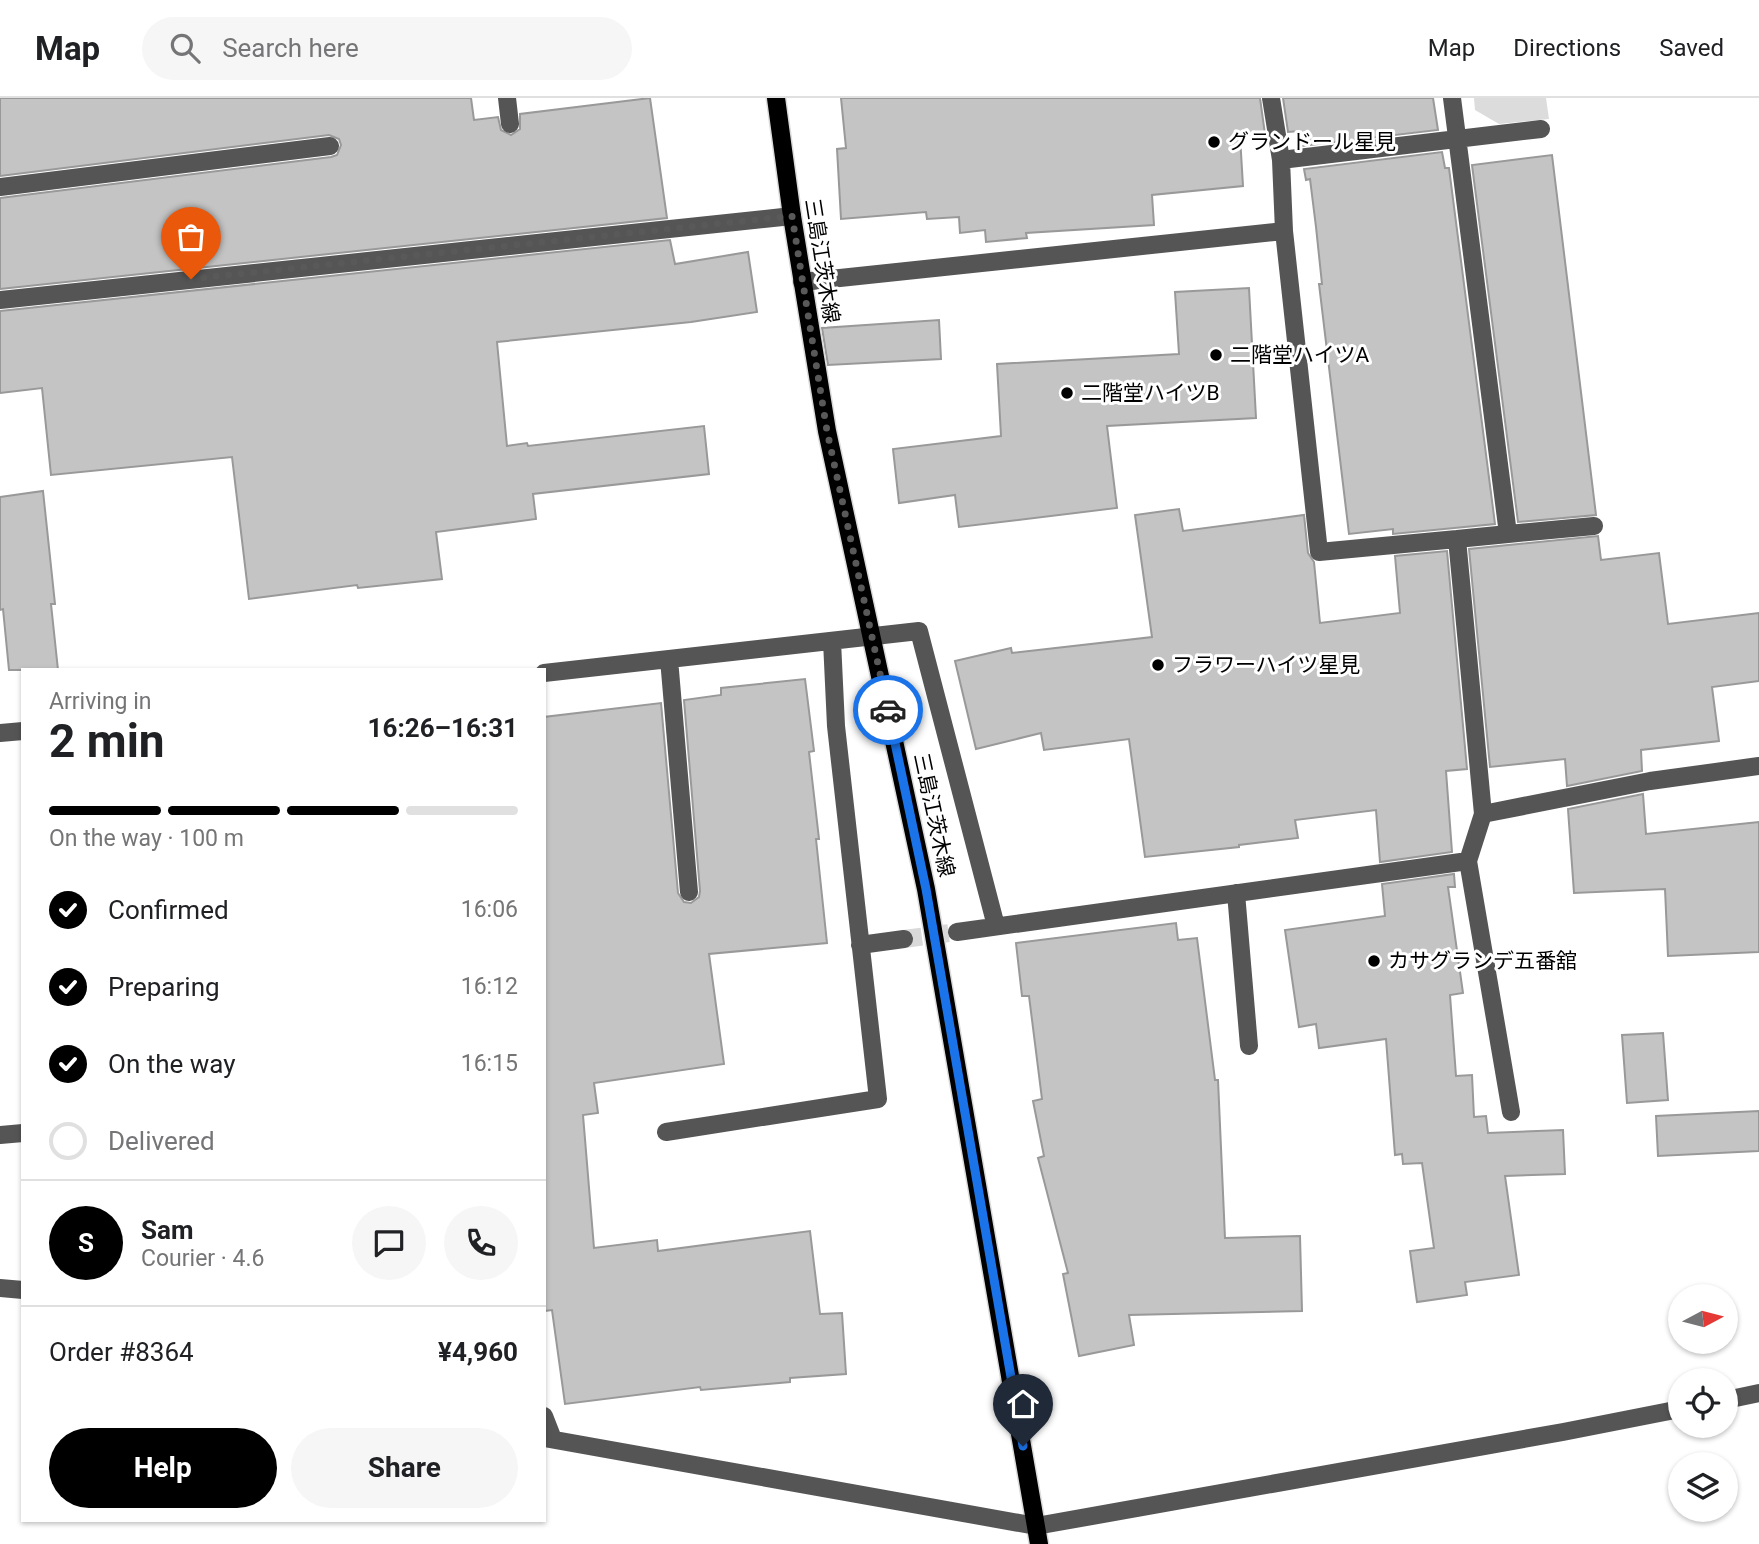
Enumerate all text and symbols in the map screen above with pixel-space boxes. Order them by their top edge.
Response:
search box [142,17,632,80]
text: Map [35,29,100,68]
icon: search [166,29,204,67]
text: Search here [222,33,359,63]
text: Map [1428,34,1475,62]
text: Directions [1513,34,1621,62]
text: Saved [1659,34,1724,62]
place label: グランドール星見 [1228,130,1396,154]
marker: グランドール星見 [1206,134,1222,150]
street label: 三島江茨木線 [800,197,844,325]
pin [161,207,221,279]
icon: bag [172,218,210,256]
place label: 二階堂ハイツA [1230,343,1370,367]
marker: 二階堂ハイツA [1208,347,1224,363]
place label: 二階堂ハイツB [1081,381,1220,405]
marker: 二階堂ハイツB [1059,385,1075,401]
place label: フラワーハイツ星見 [1172,653,1360,677]
marker: フラワーハイツ星見 [1150,657,1166,673]
courier [853,675,923,745]
text: Arriving in [49,688,152,715]
icon: car [869,691,907,729]
text: 16:26–16:31 [368,713,518,743]
text: 2 min [49,714,165,768]
street label: 三島江茨木線 [909,751,959,879]
text: On the way · 100 m [49,825,244,852]
icon: check [49,891,87,929]
text: Confirmed [108,895,229,925]
text: 16:06 [461,896,518,923]
place label: カサグランデ五番舘 [1388,949,1577,973]
marker: カサグランデ五番舘 [1366,953,1382,969]
icon: check [49,968,87,1006]
text: Preparing [108,972,220,1002]
text: 16:12 [461,973,518,1000]
icon: check [49,1045,87,1083]
text: On the way [108,1049,236,1079]
text: 16:15 [461,1050,518,1077]
text: Delivered [108,1126,215,1156]
button: chat [352,1206,426,1280]
button: phone [444,1206,518,1280]
text: Sam [141,1215,193,1245]
text: S [78,1228,94,1258]
text: Courier · 4.6 [141,1245,264,1272]
north arrow [1668,1284,1738,1354]
map controls [1668,1284,1738,1522]
text: Order #8364 [49,1337,194,1367]
text: ¥4,960 [438,1337,518,1367]
button: locate [1668,1368,1738,1438]
pin [993,1374,1053,1446]
icon: home [1004,1385,1042,1423]
button: Help [49,1428,277,1508]
button: Share [291,1428,518,1508]
button: layers [1668,1452,1738,1522]

